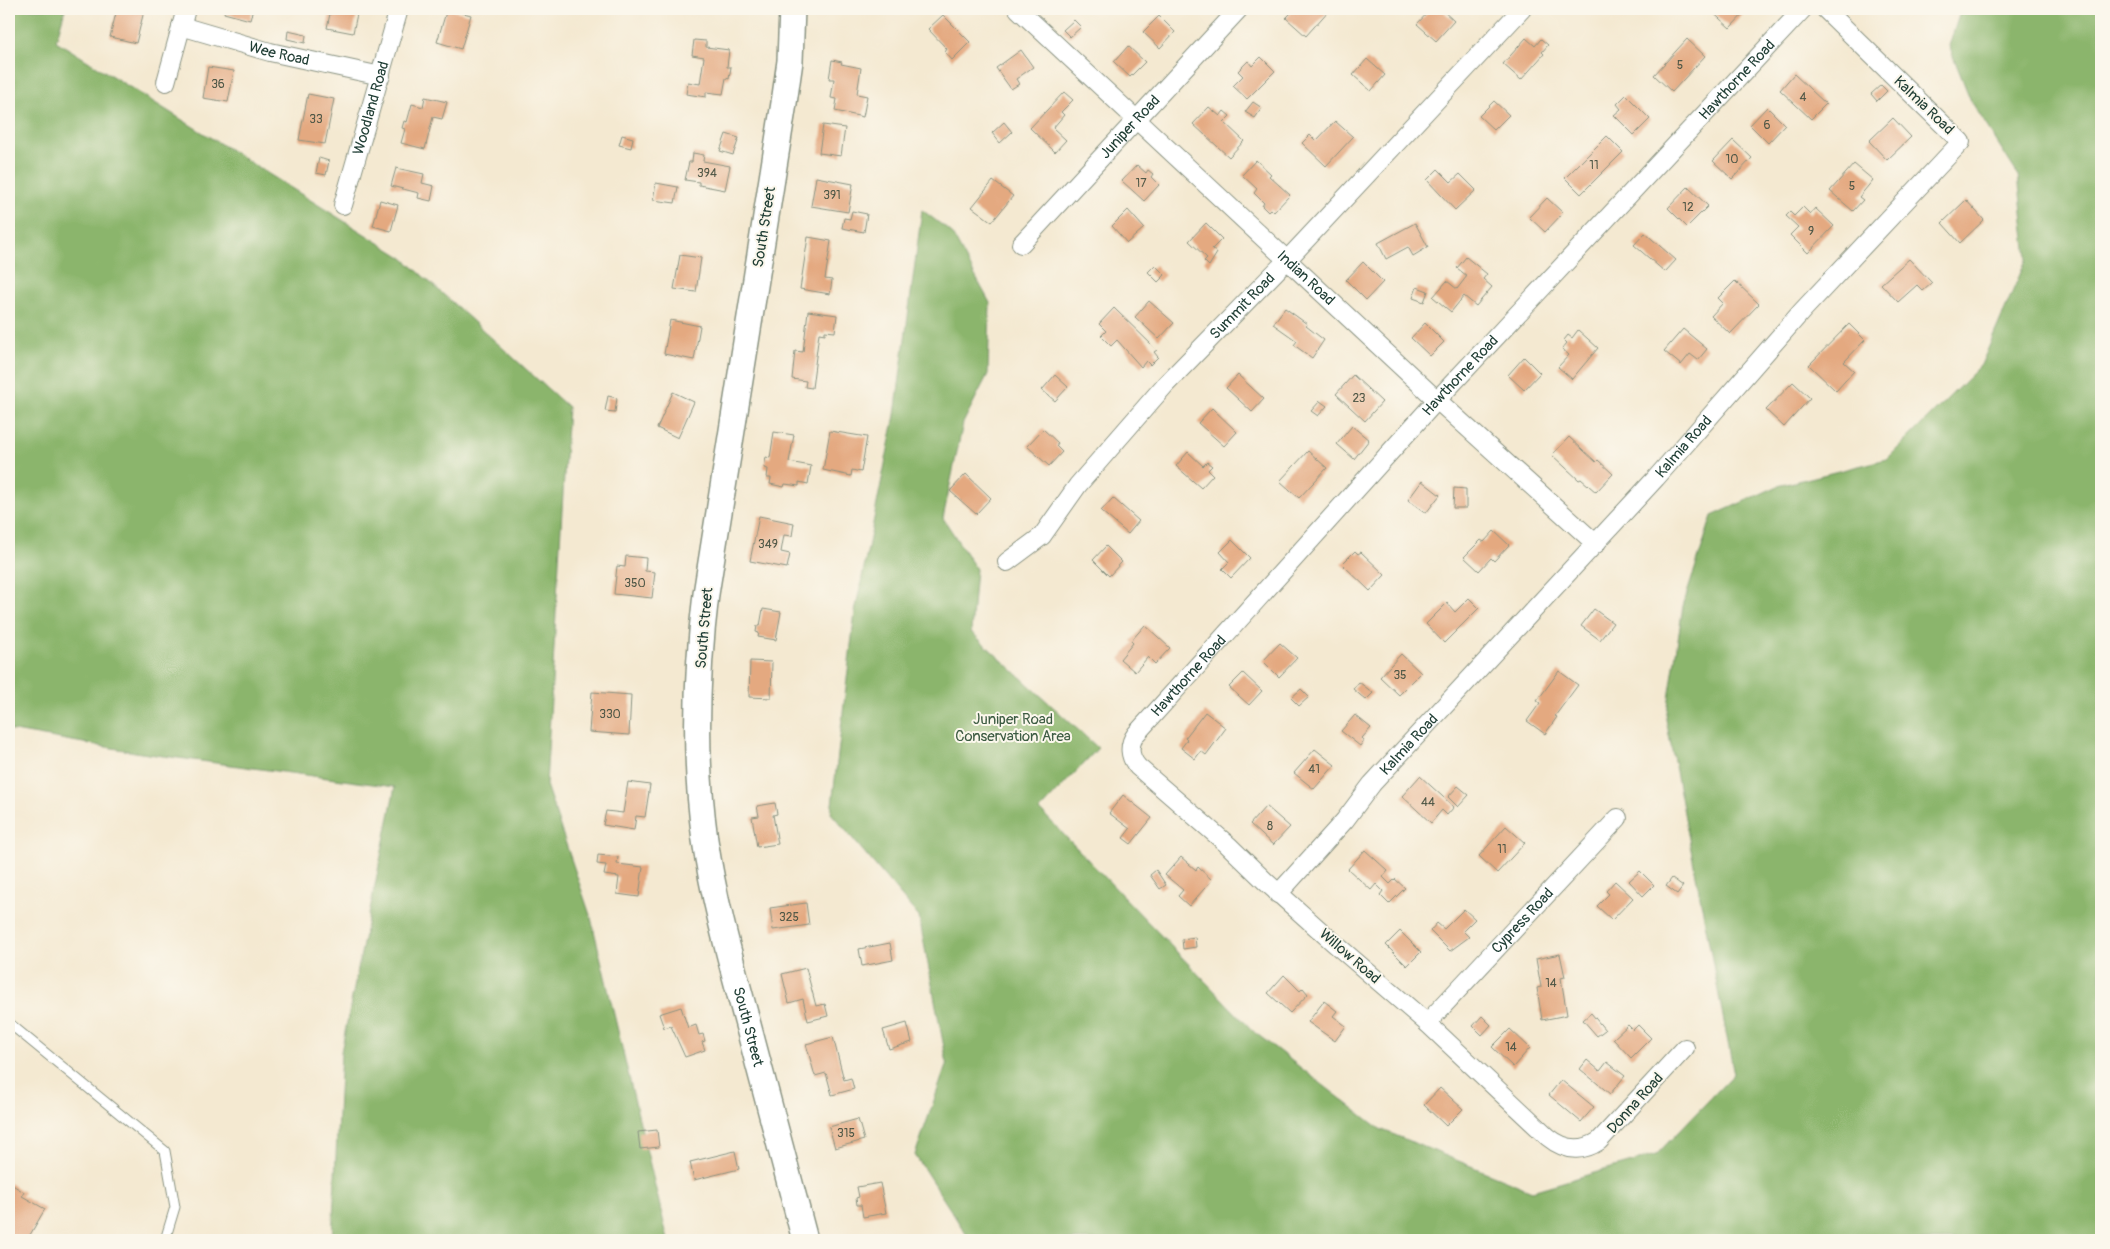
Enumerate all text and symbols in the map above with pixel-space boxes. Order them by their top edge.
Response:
street label: Hawthorne Road [1695,36,1779,124]
street label: Wee Road [246,37,311,70]
house number: 5 [1677,58,1683,73]
street label: Woodland Road [349,59,394,157]
street label: Kalmia Road [1889,72,1958,139]
house number: 36 [211,77,225,92]
house number: 4 [1800,90,1807,105]
street label: Juniper Road [1096,91,1164,163]
house number: 33 [309,112,323,127]
house number: 6 [1764,118,1771,133]
house number: 10 [1726,152,1738,167]
house number: 11 [1589,158,1599,173]
house number: 394 [697,166,717,181]
house number: 17 [1135,176,1147,191]
house number: 5 [1849,179,1855,194]
street label: South Street [749,184,780,269]
house number: 391 [823,188,841,203]
house number: 12 [1682,200,1694,215]
house number: 9 [1808,224,1814,239]
street label: Indian Road [1273,247,1339,310]
street label: Summit Road [1206,269,1279,344]
street label: Hawthorne Road [1418,331,1503,420]
house number: 23 [1352,391,1366,406]
street label: Kalmia Road [1651,412,1716,482]
house number: 349 [758,537,778,552]
house number: 350 [624,576,646,591]
street label: South Street [691,586,718,669]
street label: Hawthorne Road [1147,631,1231,721]
house number: 35 [1393,668,1407,683]
house number: 330 [599,707,621,722]
park label: Juniper Road Conservation Area [955,710,1071,746]
street label: Kalmia Road [1376,710,1442,779]
house number: 41 [1308,762,1320,777]
house number: 44 [1421,795,1435,810]
house number: 8 [1267,819,1273,834]
house number: 11 [1497,842,1507,857]
street label: Cypress Road [1488,884,1558,958]
house number: 325 [779,910,799,925]
street label: Willow Road [1315,925,1384,988]
house number: 14 [1545,976,1557,991]
street label: South Street [728,985,768,1069]
house number: 14 [1505,1040,1517,1055]
street label: Donna Road [1603,1069,1668,1138]
house number: 315 [837,1126,855,1141]

